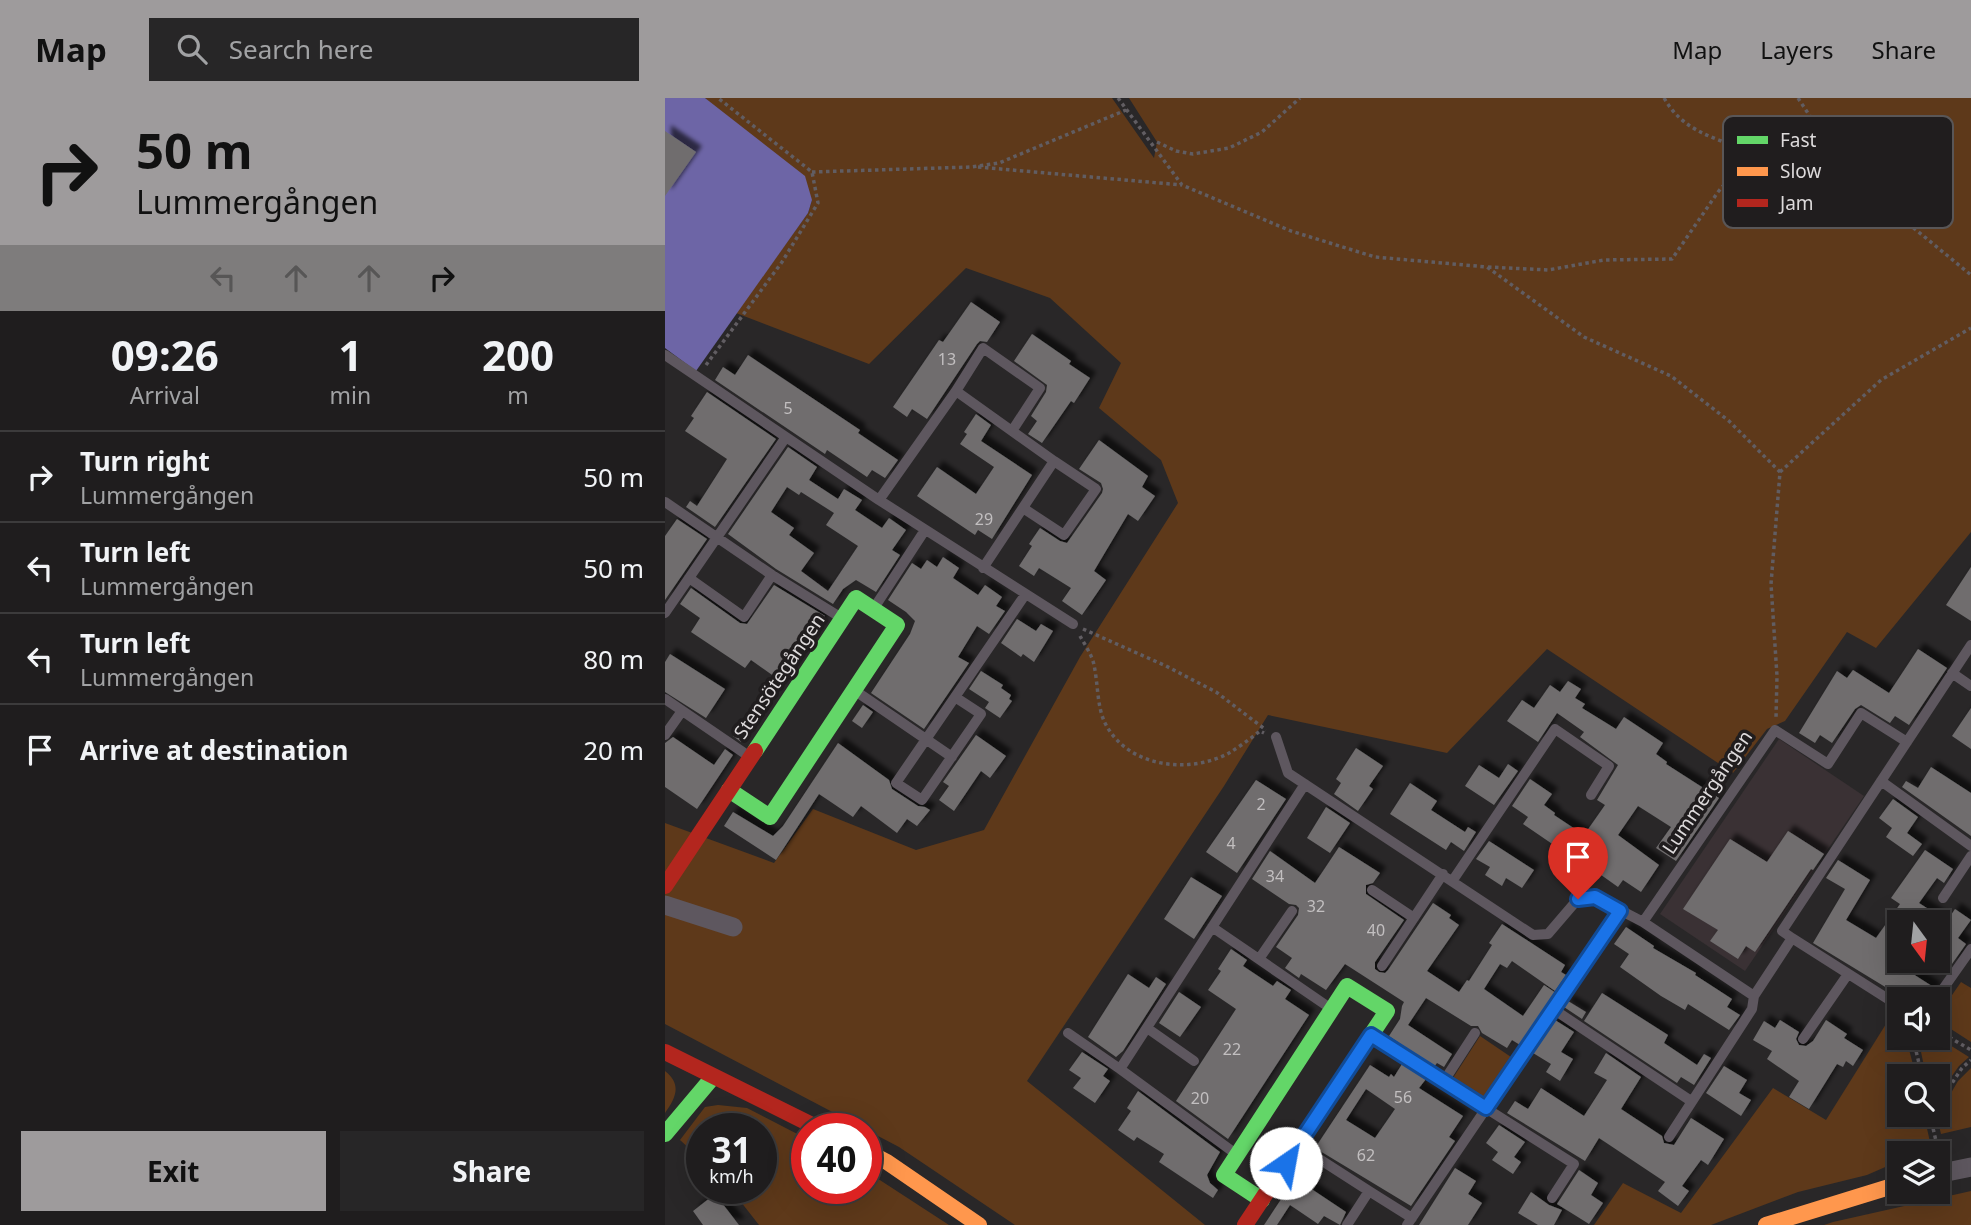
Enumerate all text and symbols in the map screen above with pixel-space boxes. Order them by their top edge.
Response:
search box [149,18,639,81]
text: Map [35,27,107,72]
icon: search [173,30,211,68]
text: Search here [229,31,373,67]
text: Map [1672,33,1722,66]
text: Layers [1760,33,1834,66]
text: Share [1872,33,1936,66]
legend [1723,116,1953,228]
text: 50 m [136,117,253,183]
icon: right [21,126,112,217]
text: Fast [1780,127,1817,153]
text: Slow [1780,158,1821,184]
text: Lummergången [136,180,378,223]
text: Jam [1778,190,1814,216]
icon: left [204,259,242,297]
icon: ahead [277,259,315,297]
icon: ahead [350,259,388,297]
icon: right [423,259,461,297]
text: 09:26 [111,326,219,383]
text: 1 [338,326,362,383]
text: 200 [482,326,554,383]
house number: 13 [938,348,956,370]
text: Arrival [130,379,200,411]
text: min [330,379,371,411]
text: m [507,379,529,411]
house number: 5 [783,397,793,419]
text: Turn right [80,443,210,479]
icon: right [21,458,59,496]
text: 50 m [583,459,644,495]
text: Lummergången [80,479,254,511]
house number: 29 [975,508,993,530]
text: Turn left [80,534,191,570]
icon: left [21,549,59,587]
text: 50 m [583,550,644,586]
text: Lummergången [80,570,254,602]
street label: Stensötegången [727,608,831,744]
text: Turn left [80,625,191,661]
icon: left [21,640,59,678]
text: 80 m [583,641,644,677]
text: Lummergången [80,661,254,693]
street label: Lummergången [1656,725,1758,859]
icon: arrive [21,731,59,769]
text: Arrive at destination [80,732,349,768]
text: 20 m [583,732,644,768]
house number: 2 [1256,793,1266,815]
pin [1548,827,1608,899]
house number: 4 [1226,832,1236,854]
icon: arrive [1559,838,1597,876]
house number: 34 [1266,865,1284,887]
house number: 32 [1307,895,1325,917]
north arrow [1887,910,1949,973]
map controls [1887,910,1950,1204]
house number: 40 [1367,919,1385,941]
button: sound [1887,987,1950,1050]
house number: 22 [1223,1038,1241,1060]
button: search [1887,1064,1950,1127]
house number: 56 [1394,1086,1412,1108]
house number: 20 [1191,1087,1209,1109]
speed limit sign: 40 [791,1113,882,1204]
text: 31 [711,1126,752,1173]
position arrow [1249,1126,1323,1200]
button: Exit [21,1131,326,1211]
button: Share [340,1131,644,1211]
button: layers [1887,1141,1950,1204]
house number: 62 [1357,1144,1375,1166]
text: km/h [709,1164,754,1188]

